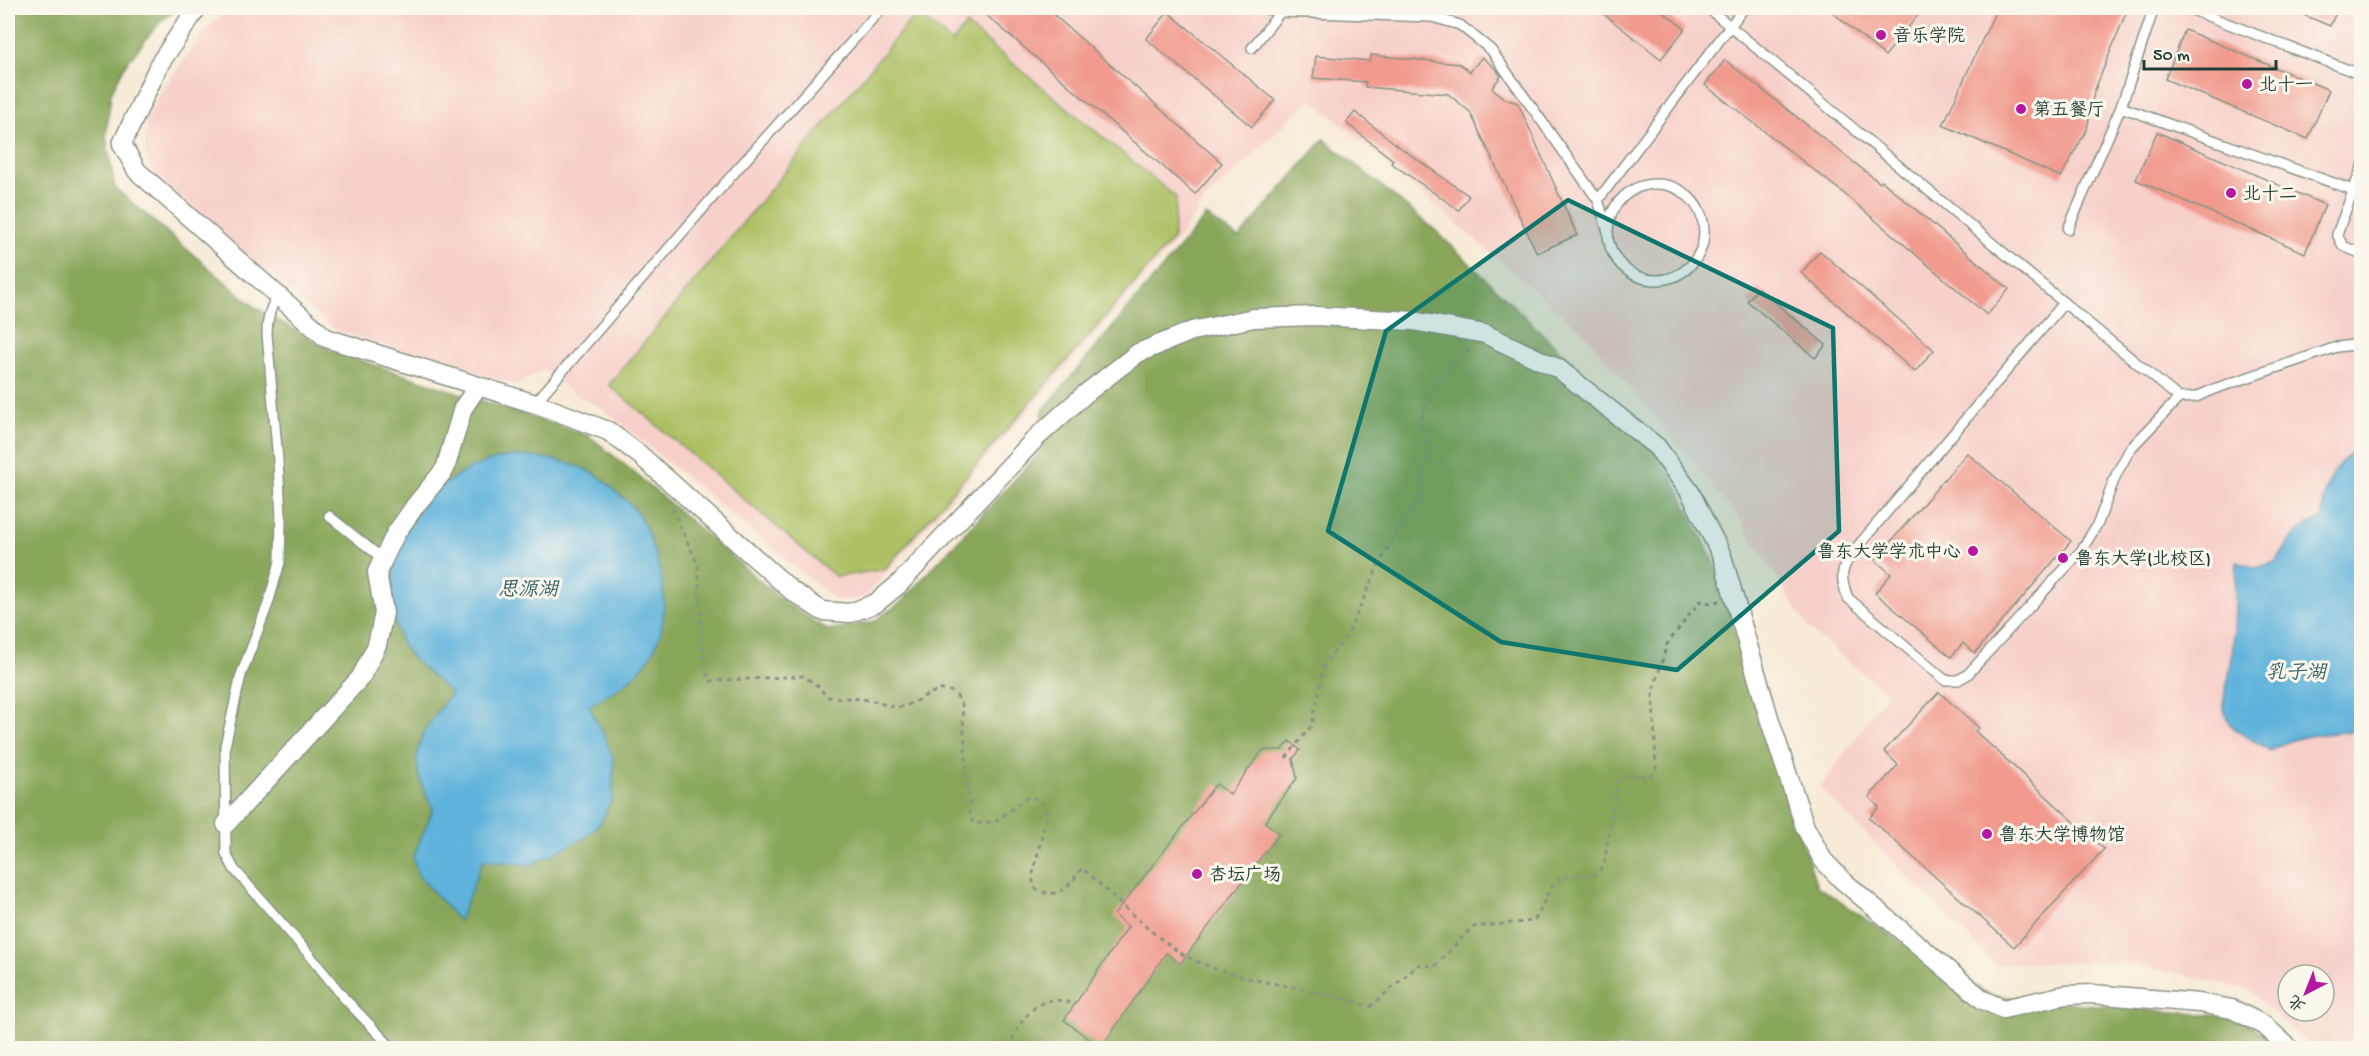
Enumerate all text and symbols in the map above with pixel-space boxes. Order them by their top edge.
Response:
place label: 音乐学院 [1893,26,1965,48]
marker: 音乐学院 [1874,28,1888,42]
scale bar [2144,33,2276,71]
text: 50 m [2153,46,2190,67]
place label: 北十一 [2259,75,2313,97]
marker: 北十一 [2240,77,2254,91]
place label: 第五餐厅 [2033,100,2105,122]
marker: 第五餐厅 [2014,102,2028,116]
place label: 北十二 [2243,184,2297,206]
marker: 北十二 [2224,186,2238,200]
place label: 鲁东大学学术中心 [1817,541,1961,564]
marker: 鲁东大学学术中心 [1966,544,1980,558]
place label: 鲁东大学(北校区) [2075,548,2211,571]
marker: 鲁东大学(北校区) [2056,551,2070,565]
water label: 思源湖 [498,579,560,603]
water label: 乳子湖 [2266,662,2328,686]
place label: 鲁东大学博物馆 [1999,824,2125,847]
marker: 鲁东大学博物馆 [1980,827,1994,841]
place label: 杏坛广场 [1209,865,1281,887]
marker: 杏坛广场 [1190,867,1204,881]
north arrow [2276,963,2336,1023]
text: 北 [2285,989,2311,1015]

